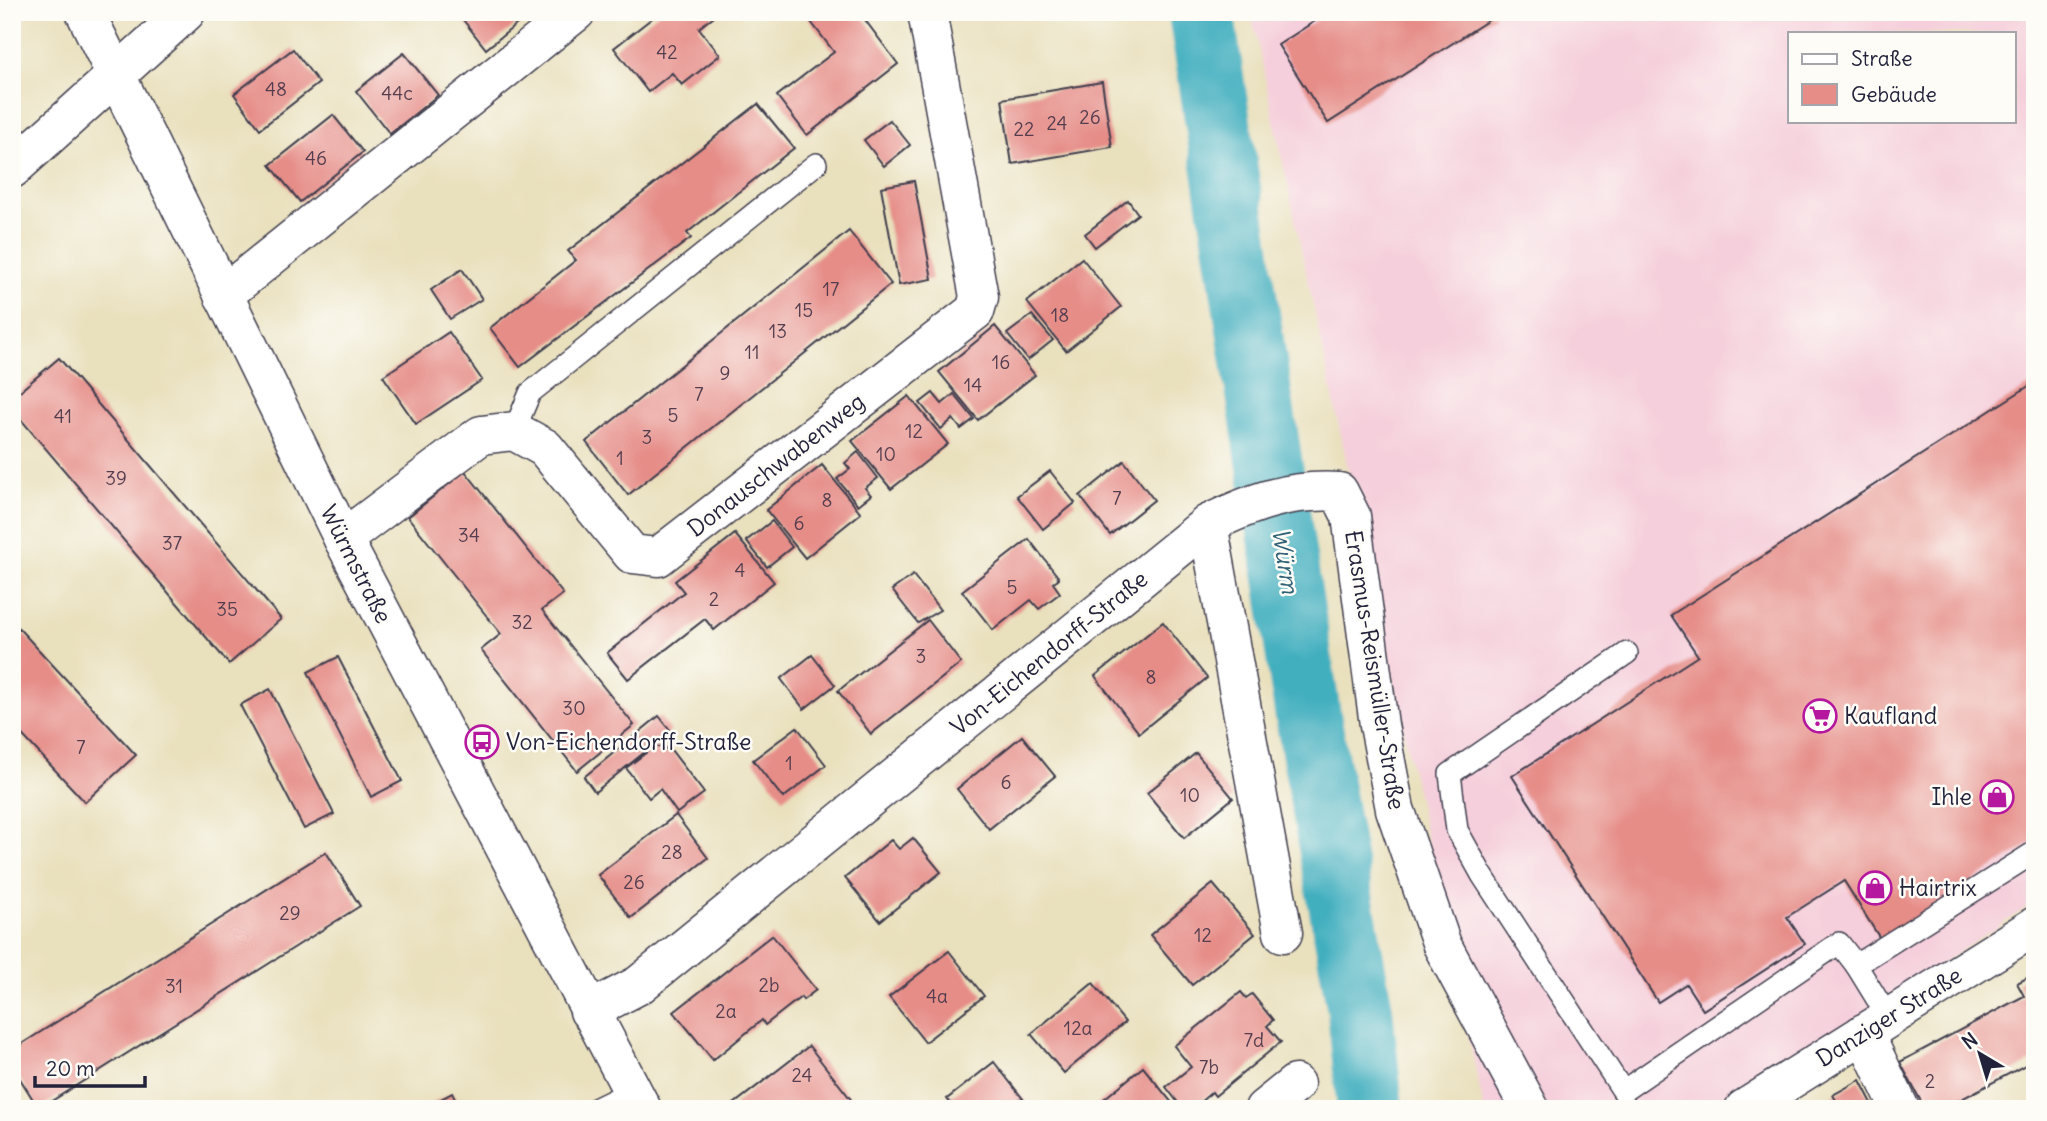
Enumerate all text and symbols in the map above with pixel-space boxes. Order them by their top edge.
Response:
legend [1788,32,2016,122]
house number: 42 [656,40,678,64]
text: Straße [1851,45,1912,72]
house number: 48 [265,77,287,101]
house number: 44c [381,81,413,105]
text: Gebäude [1851,81,1937,108]
house number: 26 [1079,105,1101,129]
house number: 24 [1046,111,1068,135]
house number: 22 [1014,117,1034,141]
house number: 46 [305,146,327,170]
house number: 17 [823,277,839,301]
house number: 15 [795,298,813,322]
house number: 18 [1051,303,1069,327]
house number: 13 [769,319,787,343]
house number: 11 [744,340,760,364]
house number: 16 [992,350,1010,374]
house number: 9 [720,361,730,385]
house number: 14 [964,373,982,397]
house number: 7 [694,382,704,406]
street label: Donauschwabenweg [681,386,870,543]
house number: 5 [668,403,678,427]
house number: 41 [54,404,72,428]
house number: 12 [905,419,923,443]
house number: 3 [642,425,652,449]
house number: 10 [876,442,896,466]
house number: 1 [616,446,624,470]
house number: 39 [105,466,127,490]
house number: 7 [1112,486,1122,510]
house number: 8 [822,488,832,512]
street label: Würmstraße [314,500,399,628]
house number: 6 [794,511,804,535]
house number: 34 [458,523,480,547]
water label: Würm [1266,526,1306,597]
street label: Erasmus-Reismüller-Straße [1339,528,1412,812]
house number: 37 [162,531,182,555]
house number: 4 [735,558,746,582]
street label: Von-Eichendorff-Straße [944,564,1153,741]
house number: 5 [1007,575,1017,599]
house number: 2 [709,587,719,611]
house number: 35 [216,597,238,621]
house number: 32 [511,610,533,634]
house number: 3 [916,644,926,668]
house number: 8 [1146,665,1156,689]
house number: 30 [562,696,586,720]
supermarket icon: Kaufland [1801,697,1839,735]
place label: Kaufland [1844,701,1937,730]
bus stop icon: Von-Eichendorff-Straße [463,723,501,761]
place label: Von-Eichendorff-Straße [506,727,751,756]
house number: 7 [76,735,86,759]
house number: 1 [785,751,793,775]
house number: 6 [1001,770,1011,794]
shop icon: Ihle [1978,778,2016,816]
place label: Ihle [1931,782,1972,811]
house number: 10 [1180,783,1200,807]
house number: 28 [661,840,683,864]
shop icon: Hairtrix [1856,869,1894,907]
house number: 26 [623,870,645,894]
place label: Hairtrix [1899,873,1977,902]
house number: 29 [279,901,301,925]
house number: 12 [1194,923,1212,947]
street label: Danziger Straße [1811,960,1967,1073]
house number: 2b [759,973,779,997]
house number: 31 [165,974,183,998]
house number: 4a [926,984,948,1008]
house number: 2a [715,999,737,1023]
house number: 12a [1064,1016,1093,1040]
north arrow [1946,1020,2016,1090]
text: N [1957,1027,1982,1054]
house number: 7d [1244,1028,1264,1052]
scale bar [35,1044,145,1088]
text: 20 m [46,1055,95,1082]
house number: 7b [1199,1055,1219,1079]
house number: 24 [791,1063,813,1087]
house number: 2 [1925,1069,1935,1093]

